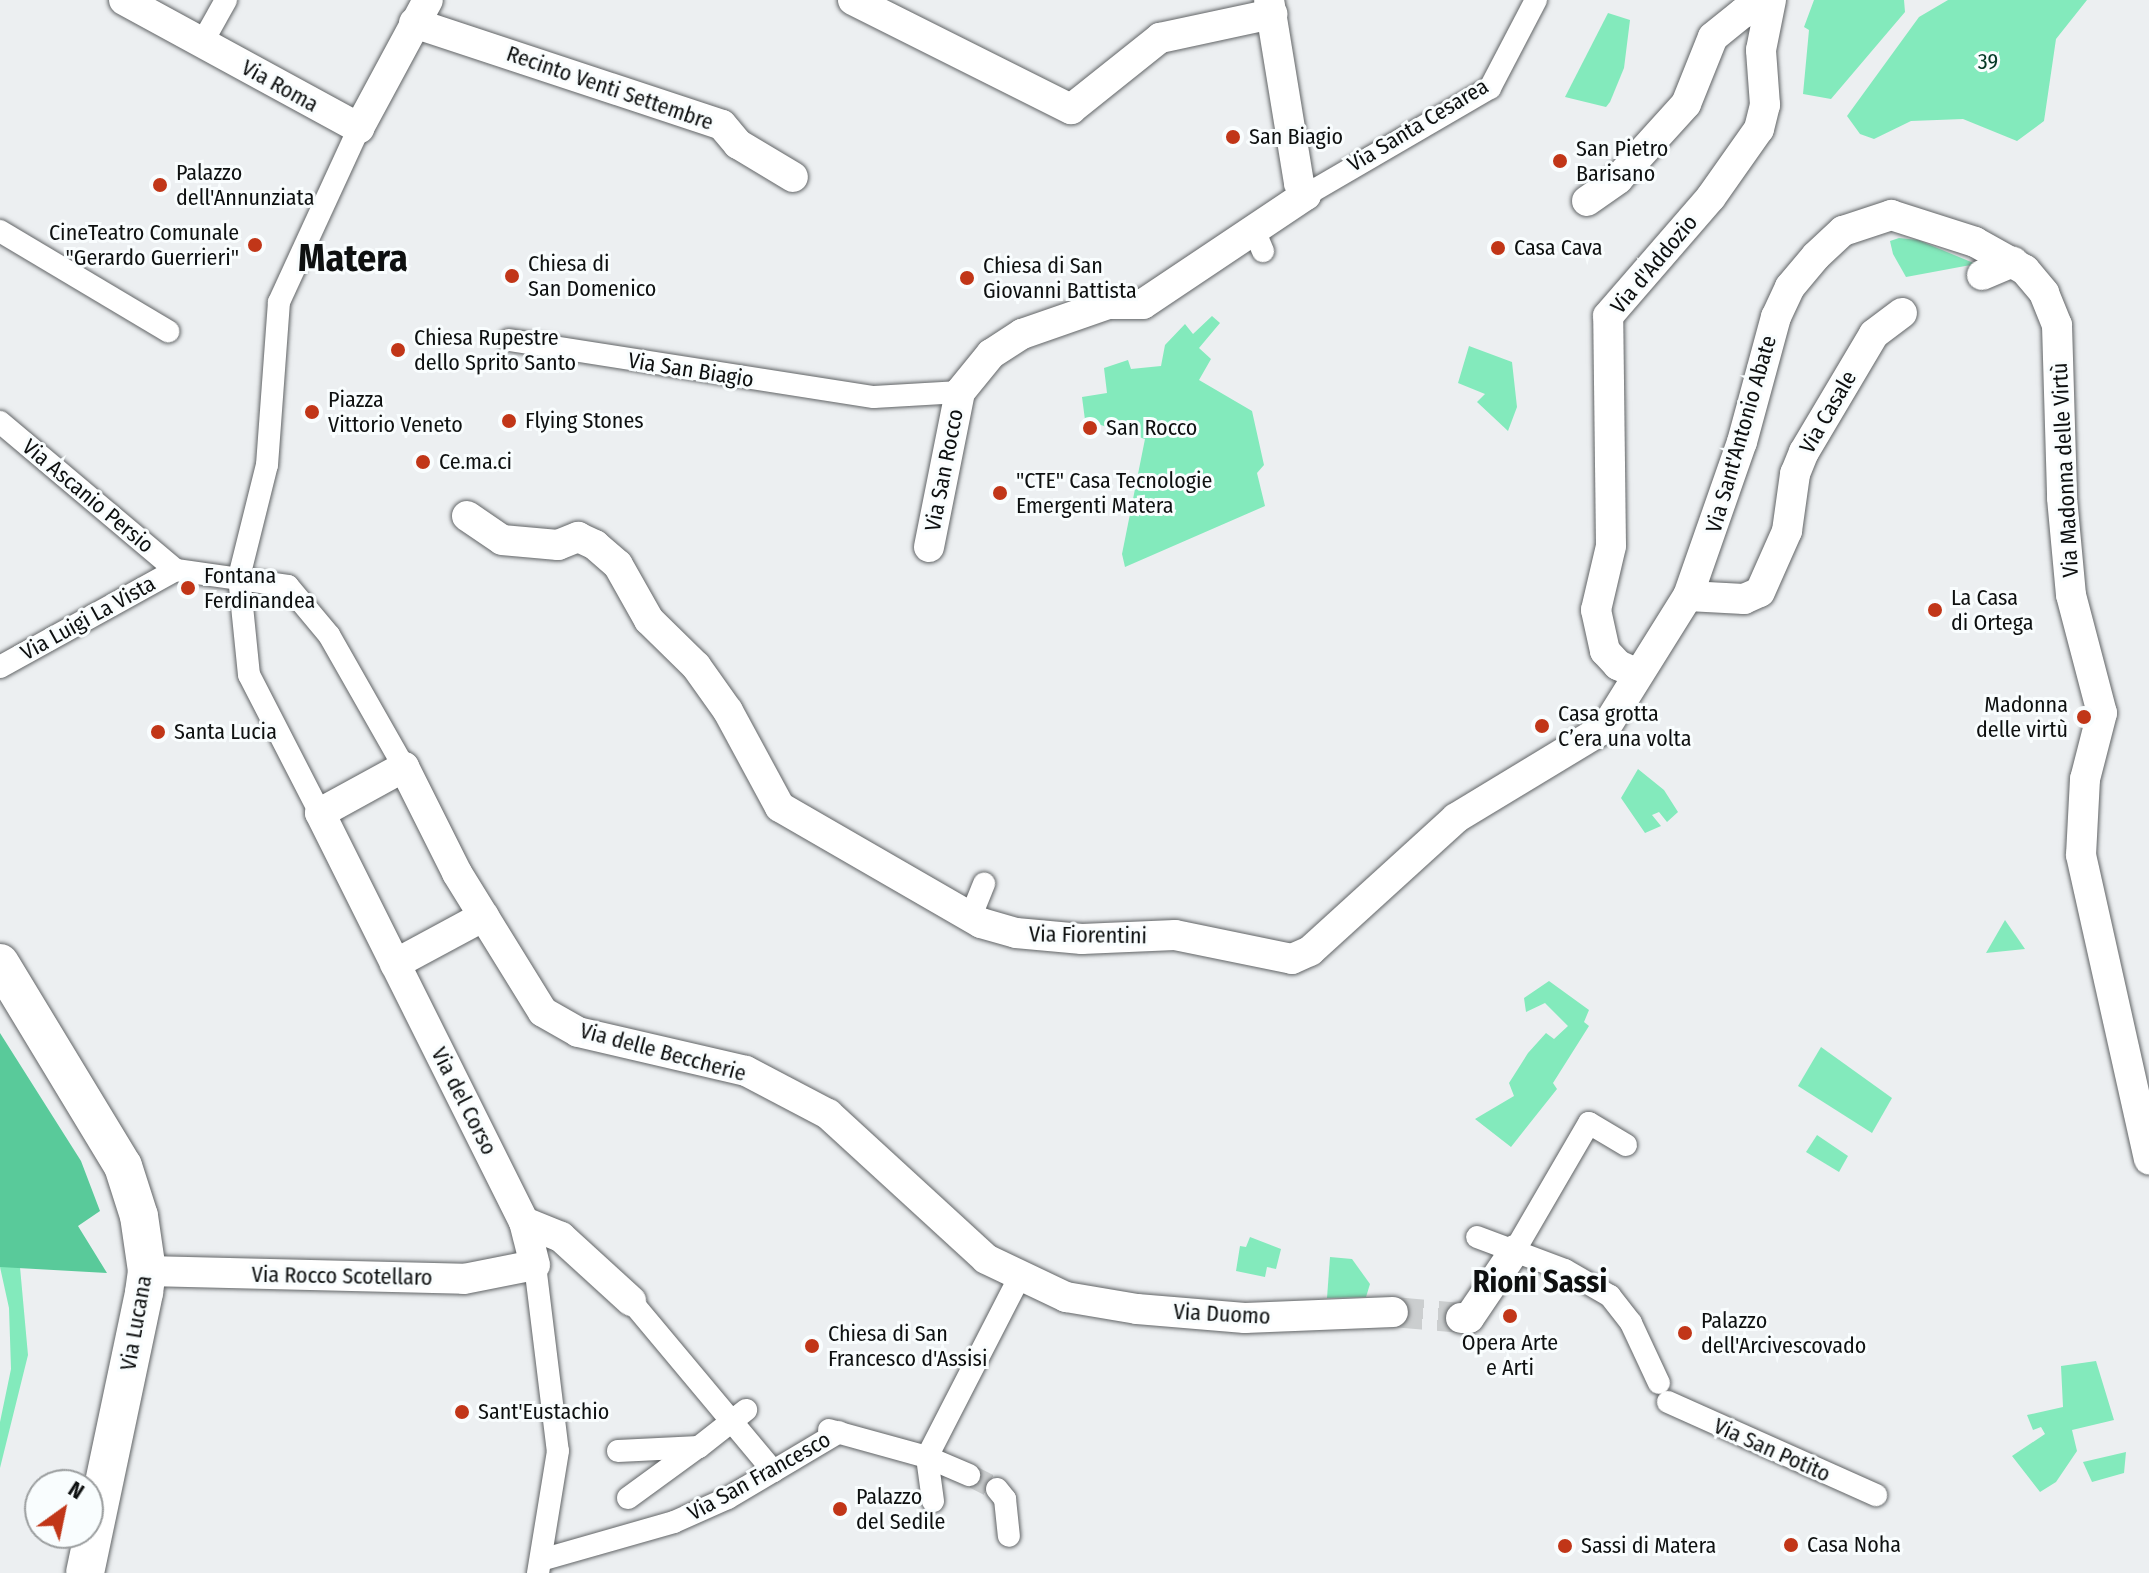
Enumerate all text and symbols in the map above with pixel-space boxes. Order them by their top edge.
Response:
street label: Recinto Venti Settembre [503,40,717,136]
park label: 39 [1978,49,1998,75]
street label: Via Roma [237,54,323,118]
street label: Via Santa Cesarea [1343,73,1493,177]
place label: San Biagio [1249,124,1343,150]
marker: San Biagio [1224,128,1242,146]
place label: San Pietro Barisano [1576,135,1668,186]
marker: San Pietro Barisano [1551,152,1569,170]
place label: Palazzo dell'Annunziata [176,159,314,210]
marker: Palazzo dell'Annunziata [151,176,169,194]
street label: Via d'Addozio [1605,209,1703,319]
place label: CineTeatro Comunale "Gerardo Guerrieri" [49,219,239,270]
place label: Casa Cava [1514,235,1602,261]
marker: CineTeatro Comunale "Gerardo Guerrieri" [246,236,264,254]
district label: Matera [298,236,408,282]
marker: Casa Cava [1489,239,1507,257]
place label: Chiesa di San Domenico [528,250,656,302]
place label: Chiesa di San Giovanni Battista [983,252,1137,304]
marker: Chiesa di San Domenico [503,267,521,285]
marker: Chiesa di San Giovanni Battista [958,269,976,287]
place label: Chiesa Rupestre dello Sprito Santo [414,324,576,376]
street label: Via Sant'Antonio Abate [1700,332,1782,536]
marker: Chiesa Rupestre dello Sprito Santo [389,341,407,359]
street label: Via San Biagio [626,347,756,393]
street label: Via Madonna delle Virtù [2046,362,2084,578]
street label: Via Casale [1794,366,1862,458]
place label: Piazza Vittorio Veneto [328,386,463,438]
marker: Piazza Vittorio Veneto [303,403,321,421]
street label: Via San Rocco [919,407,969,533]
place label: Flying Stones [525,408,644,434]
marker: Flying Stones [500,412,518,430]
place label: San Rocco [1106,415,1197,441]
marker: San Rocco [1081,419,1099,437]
street label: Via Ascanio Persio [17,433,159,559]
place label: Ce.ma.ci [439,449,512,475]
marker: Ce.ma.ci [414,453,432,471]
place label: "CTE" Casa Tecnologie Emergenti Matera [1016,467,1212,518]
marker: "CTE" Casa Tecnologie Emergenti Matera [991,484,1009,502]
place label: Fontana Ferdinandea [204,562,315,614]
street label: Via Luigi La Vista [16,570,160,666]
marker: Fontana Ferdinandea [179,579,197,597]
place label: La Casa di Ortega [1951,584,2033,636]
marker: La Casa di Ortega [1926,601,1944,619]
place label: Madonna delle virtù [1976,691,2068,742]
place label: Casa grotta C’era una volta [1558,700,1691,752]
marker: Madonna delle virtù [2075,708,2093,726]
marker: Casa grotta C’era una volta [1533,717,1551,735]
place label: Santa Lucia [174,719,277,745]
marker: Santa Lucia [149,723,167,741]
street label: Via Fiorentini [1029,921,1147,949]
street label: Via delle Beccherie [577,1017,749,1087]
street label: Via del Corso [426,1043,502,1159]
street label: Via Rocco Scotellaro [251,1261,433,1291]
district label: Rioni Sassi [1473,1264,1607,1300]
street label: Via Lucana [115,1273,157,1373]
street label: Via Duomo [1173,1298,1271,1330]
marker: Opera Arte e Arti [1501,1307,1519,1325]
place label: Palazzo dell'Arcivescovado [1701,1307,1866,1358]
place label: Chiesa di San Francesco d'Assisi [828,1320,987,1372]
marker: Palazzo dell'Arcivescovado [1676,1324,1694,1342]
place label: Opera Arte e Arti [1462,1329,1558,1380]
marker: Chiesa di San Francesco d'Assisi [803,1337,821,1355]
place label: Sant'Eustachio [478,1399,609,1425]
marker: Sant'Eustachio [453,1403,471,1421]
street label: Via San Potito [1710,1413,1834,1487]
street label: Via San Francesco [683,1426,835,1526]
north arrow [24,1469,104,1549]
text: N [63,1475,89,1505]
place label: Palazzo del Sedile [856,1483,945,1534]
marker: Palazzo del Sedile [831,1500,849,1518]
place label: Casa Noha [1807,1532,1901,1558]
place label: Sassi di Matera [1581,1533,1716,1559]
marker: Casa Noha [1782,1536,1800,1554]
marker: Sassi di Matera [1556,1537,1574,1555]

